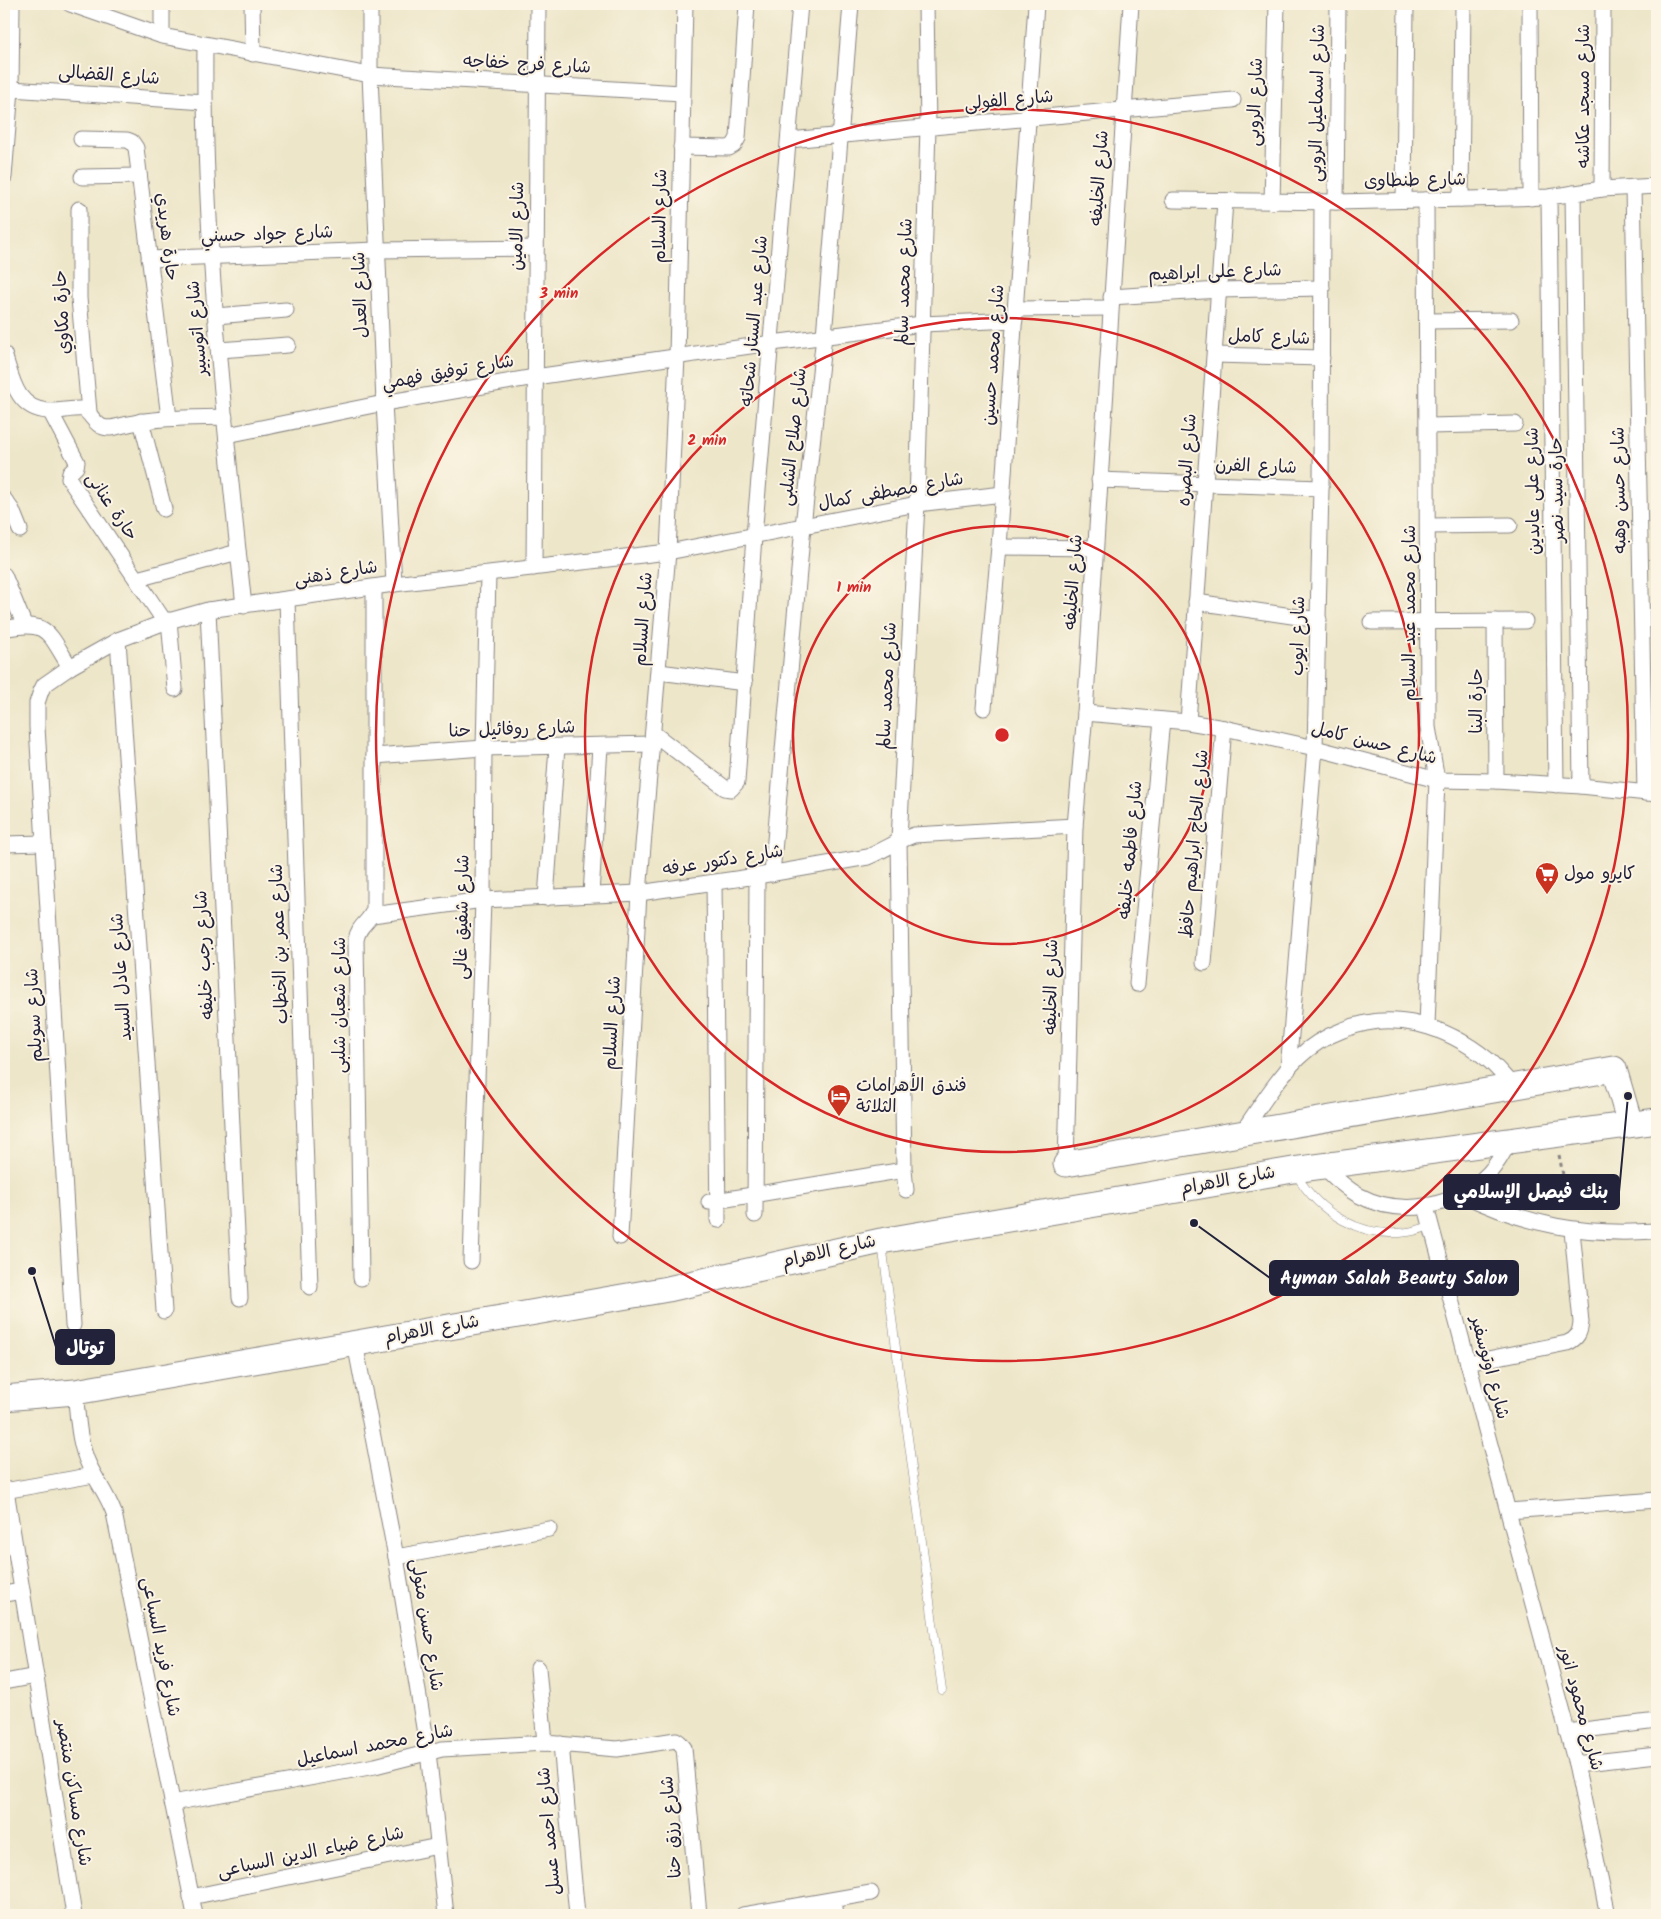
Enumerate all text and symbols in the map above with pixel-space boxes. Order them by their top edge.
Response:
street label: شارع اسماعيل الروبى [1302,24,1334,182]
street label: شارع مسجد عكاشه [1570,24,1599,168]
street label: شارع فرج خفاجه [462,47,592,83]
street label: شارع الروبى [1240,57,1272,147]
street label: شارع القضالى [57,58,161,94]
street label: شارع الفولى [963,83,1055,119]
street label: شارع الخليفه [1082,129,1118,227]
street label: شارع طنطاوى [1364,166,1466,196]
street label: شارع السلام [646,169,676,263]
street label: شارع الامين [503,181,533,271]
street label: حارة هريدي [146,191,186,283]
street label: شارع جواد حسني [200,218,334,252]
street label: شارع محمد سالم [888,218,922,346]
street label: شارع عبد الستار شحاته [733,234,777,408]
street label: شارع العدل [345,251,377,339]
street label: شارع على ابراهيم [1148,256,1282,290]
street label: حارة مكاوي [46,269,80,355]
street label: شارع اتوسبير [179,279,217,379]
text: 3 min [539,282,578,306]
street label: شارع محمد حسين [975,283,1013,427]
street label: شارع كامل [1227,322,1311,354]
street label: شارع توفيق فهمي [380,347,516,399]
street label: شارع صلاح الشلبى [772,366,816,508]
street label: شارع البصره [1170,413,1206,507]
street label: شارع حسن وهبه [1604,426,1636,554]
street label: شارع على عابدين [1518,427,1550,555]
text: 2 min [687,429,727,453]
street label: حارة سيد نصر [1543,437,1573,545]
street label: شارع الفرن [1215,451,1297,483]
street label: شارع مصطفى كمال [816,465,966,519]
street label: حارة عنانى [77,467,145,547]
street label: شارع محمد عبد السلام [1396,525,1425,701]
street label: شارع الخليفه [1056,533,1092,631]
street label: شارع ذهنى [292,553,380,595]
street label: شارع السلام [626,571,662,667]
text: 1 min [837,576,871,600]
street label: شارع ايوب [1284,596,1314,676]
street label: شارع محمد سالم [870,621,906,751]
street label: حارة البنا [1463,668,1492,734]
street label: شارع روفائيل حنا [448,713,576,747]
street label: شارع حسن كامل [1308,714,1440,774]
centre of rings [993,726,1011,744]
street label: شارع الحاج ابراهيم حافظ [1172,748,1218,940]
street label: شارع فاطمه خليفه [1110,779,1152,921]
street label: شارع دكتور عرفه [660,837,786,885]
street label: شارع شفيق غالى [447,854,479,980]
place label: كايرو مول [1564,860,1636,889]
supermarket icon: كايرو مول [1534,861,1560,895]
street label: شارع عمر بن الخطاب [263,863,297,1025]
street label: شارع رجب خليفه [187,890,223,1020]
street label: شارع عادل السيد [103,912,141,1042]
street label: شارع شعبان شلبى [326,937,355,1073]
street label: شارع الخليفه [1037,939,1067,1035]
street label: شارع سويلم [18,967,52,1063]
street label: شارع السلام [596,975,630,1071]
place label: فندق الأهرامات الثلاثة [856,1072,967,1122]
hotel icon: فندق الأهرامات الثلاثة [826,1083,852,1117]
street label: شارع الاهرام [1178,1158,1278,1204]
callout: بنك فيصل الإسلامي [1444,1175,1619,1209]
text: بنك فيصل الإسلامي [1454,1178,1608,1208]
street label: شارع الاهرام [779,1227,879,1277]
callout: Ayman Salah Beauty Salon [1270,1261,1518,1295]
text: Ayman Salah Beauty Salon [1280,1264,1508,1294]
street label: شارع الاهرام [382,1307,482,1353]
street label: شارع اوتوسفير [1461,1311,1517,1423]
callout: توتال [56,1330,114,1364]
text: توتال [66,1334,105,1364]
street label: شارع حسن متولى [401,1557,451,1693]
street label: شارع فريد السباعى [132,1575,188,1719]
street label: شارع محمود انور [1549,1641,1611,1774]
street label: شارع مساكن منتصر [47,1716,99,1868]
street label: شارع محمد اسماعيل [294,1717,456,1775]
street label: شارع احمد عسل [530,1766,570,1896]
street label: شارع رزق حنا [653,1775,691,1879]
street label: شارع ضياء الدين السباعى [215,1819,407,1887]

